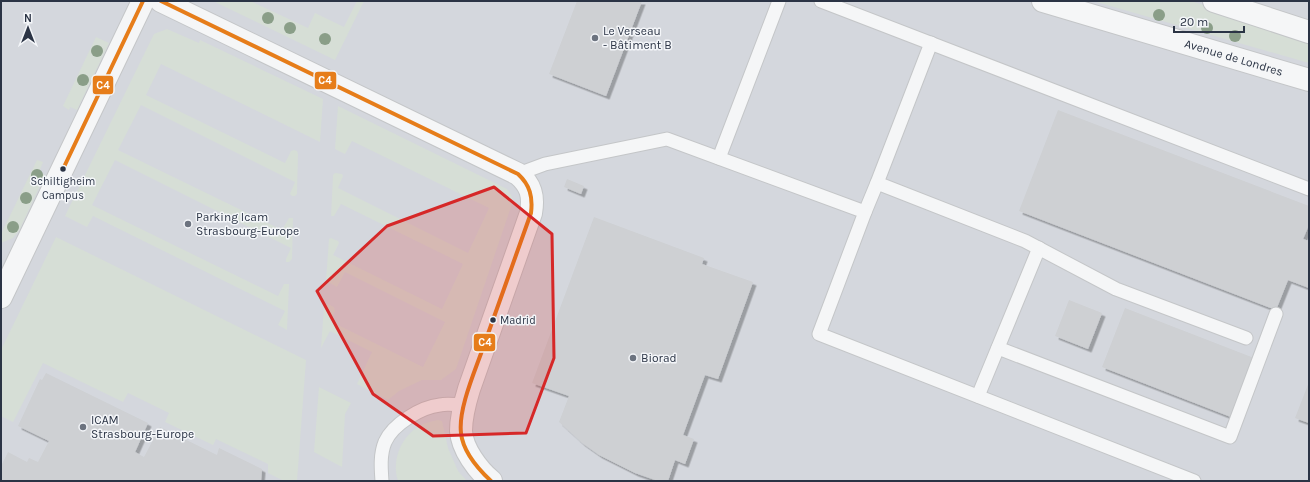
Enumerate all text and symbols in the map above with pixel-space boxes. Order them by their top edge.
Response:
north arrow [8,8,48,48]
scale bar [1174,8,1244,34]
text: N [24,12,32,25]
text: 20 m [1180,15,1208,29]
place label: Le Verseau - Bâtiment B [603,24,672,52]
marker: Le Verseau - Bâtiment B [590,33,600,43]
street label: Avenue de Londres [1183,36,1285,79]
line badge: C4 [314,71,337,90]
text: C4 [318,74,332,87]
line badge: C4 [92,75,114,95]
text: C4 [96,79,110,92]
marker: Schiltigheim Campus [58,164,68,174]
place label: Schiltigheim Campus [31,175,95,202]
place label: Parking Icam Strasbourg-Europe [196,210,299,238]
marker: Parking Icam Strasbourg-Europe [183,219,193,229]
place label: Madrid [500,314,536,327]
marker: Madrid [488,315,498,325]
line badge: C4 [473,333,496,352]
text: C4 [478,336,492,349]
place label: Biorad [641,351,677,365]
marker: Biorad [628,353,638,363]
place label: ICAM Strasbourg-Europe [91,413,194,441]
marker: ICAM Strasbourg-Europe [78,422,88,432]

